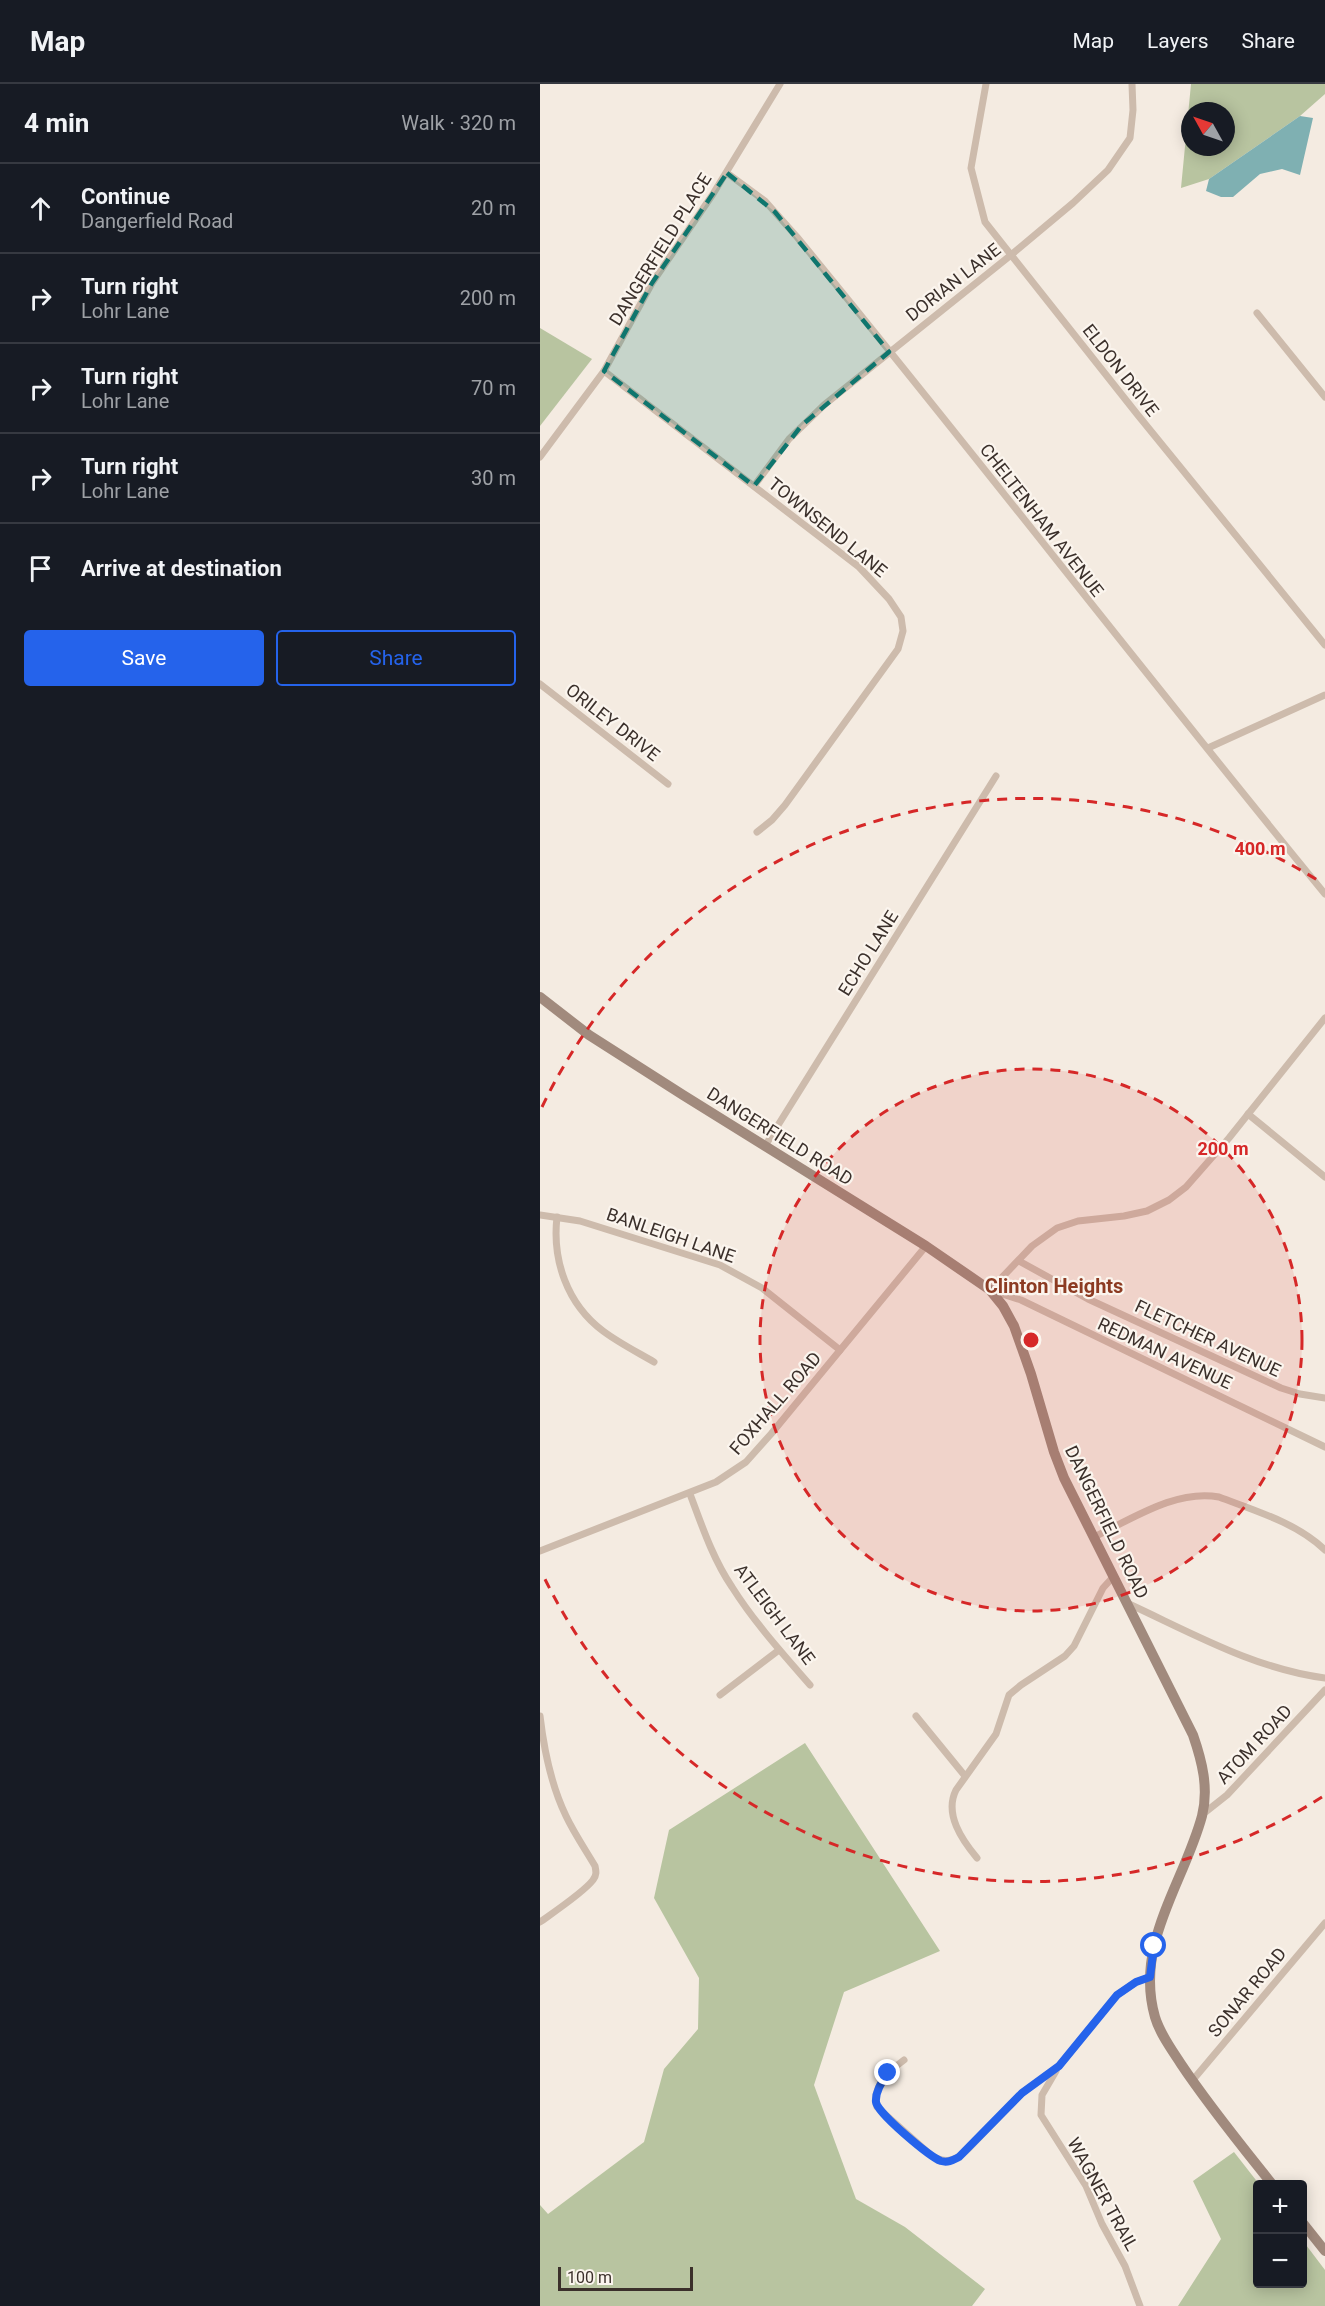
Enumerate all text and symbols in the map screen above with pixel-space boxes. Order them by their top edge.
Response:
text: Map [30,25,85,58]
text: Map [1072,29,1114,53]
text: Layers [1147,29,1208,53]
text: Share [1241,29,1295,53]
north arrow [1181,102,1235,156]
text: 4 min [24,108,89,138]
text: Walk · 320 m [401,111,516,135]
street label: DANGERFIELD PLACE [605,169,715,329]
text: Continue [81,184,170,209]
icon: ahead [24,192,57,225]
text: 20 m [471,196,516,220]
text: Dangerfield Road [81,209,233,233]
street label: DORIAN LANE [902,239,1004,325]
text: Turn right [81,274,178,299]
icon: right [24,282,57,315]
text: 200 m [460,286,516,310]
text: Lohr Lane [81,299,169,323]
street label: ELDON DRIVE [1079,320,1163,420]
text: Turn right [81,364,178,389]
icon: right [24,372,57,405]
text: 70 m [471,376,516,400]
text: Lohr Lane [81,389,169,413]
street label: CHELTENHAM AVENUE [976,439,1108,601]
text: Turn right [81,454,178,479]
icon: right [24,462,57,495]
text: 30 m [471,466,516,490]
street label: TOWNSEND LANE [765,473,891,581]
text: Lohr Lane [81,479,169,503]
icon: arrive [24,552,57,585]
text: Arrive at destination [81,556,282,581]
button: Save [24,630,264,686]
button: Share [276,630,516,686]
street label: ORILEY DRIVE [562,679,664,765]
text: 400 m [1234,838,1286,859]
street label: ECHO LANE [834,907,902,999]
street label: DANGERFIELD ROAD [703,1083,857,1189]
text: 200 m [1197,1138,1249,1159]
street label: BANLEIGH LANE [604,1203,738,1267]
district label: Clinton Heights [985,1274,1123,1298]
street label: FLETCHER AVENUE [1132,1295,1284,1381]
street label: REDMAN AVENUE [1095,1313,1235,1393]
centre of rings [1021,1330,1041,1350]
street label: FOXHALL ROAD [725,1347,825,1459]
street label: DANGERFIELD ROAD [1061,1442,1153,1602]
street label: ATLEIGH LANE [730,1560,820,1668]
street label: ATOM ROAD [1212,1700,1296,1788]
route start [1140,1932,1166,1958]
street label: SONAR ROAD [1204,1943,1290,2041]
route end [874,2059,900,2085]
street label: WAGNER TRAIL [1063,2134,1143,2254]
map controls [1253,2180,1307,2288]
button: + [1253,2180,1307,2234]
button: − [1253,2234,1307,2288]
scale bar [558,2264,693,2292]
text: 100 m [567,2268,612,2287]

